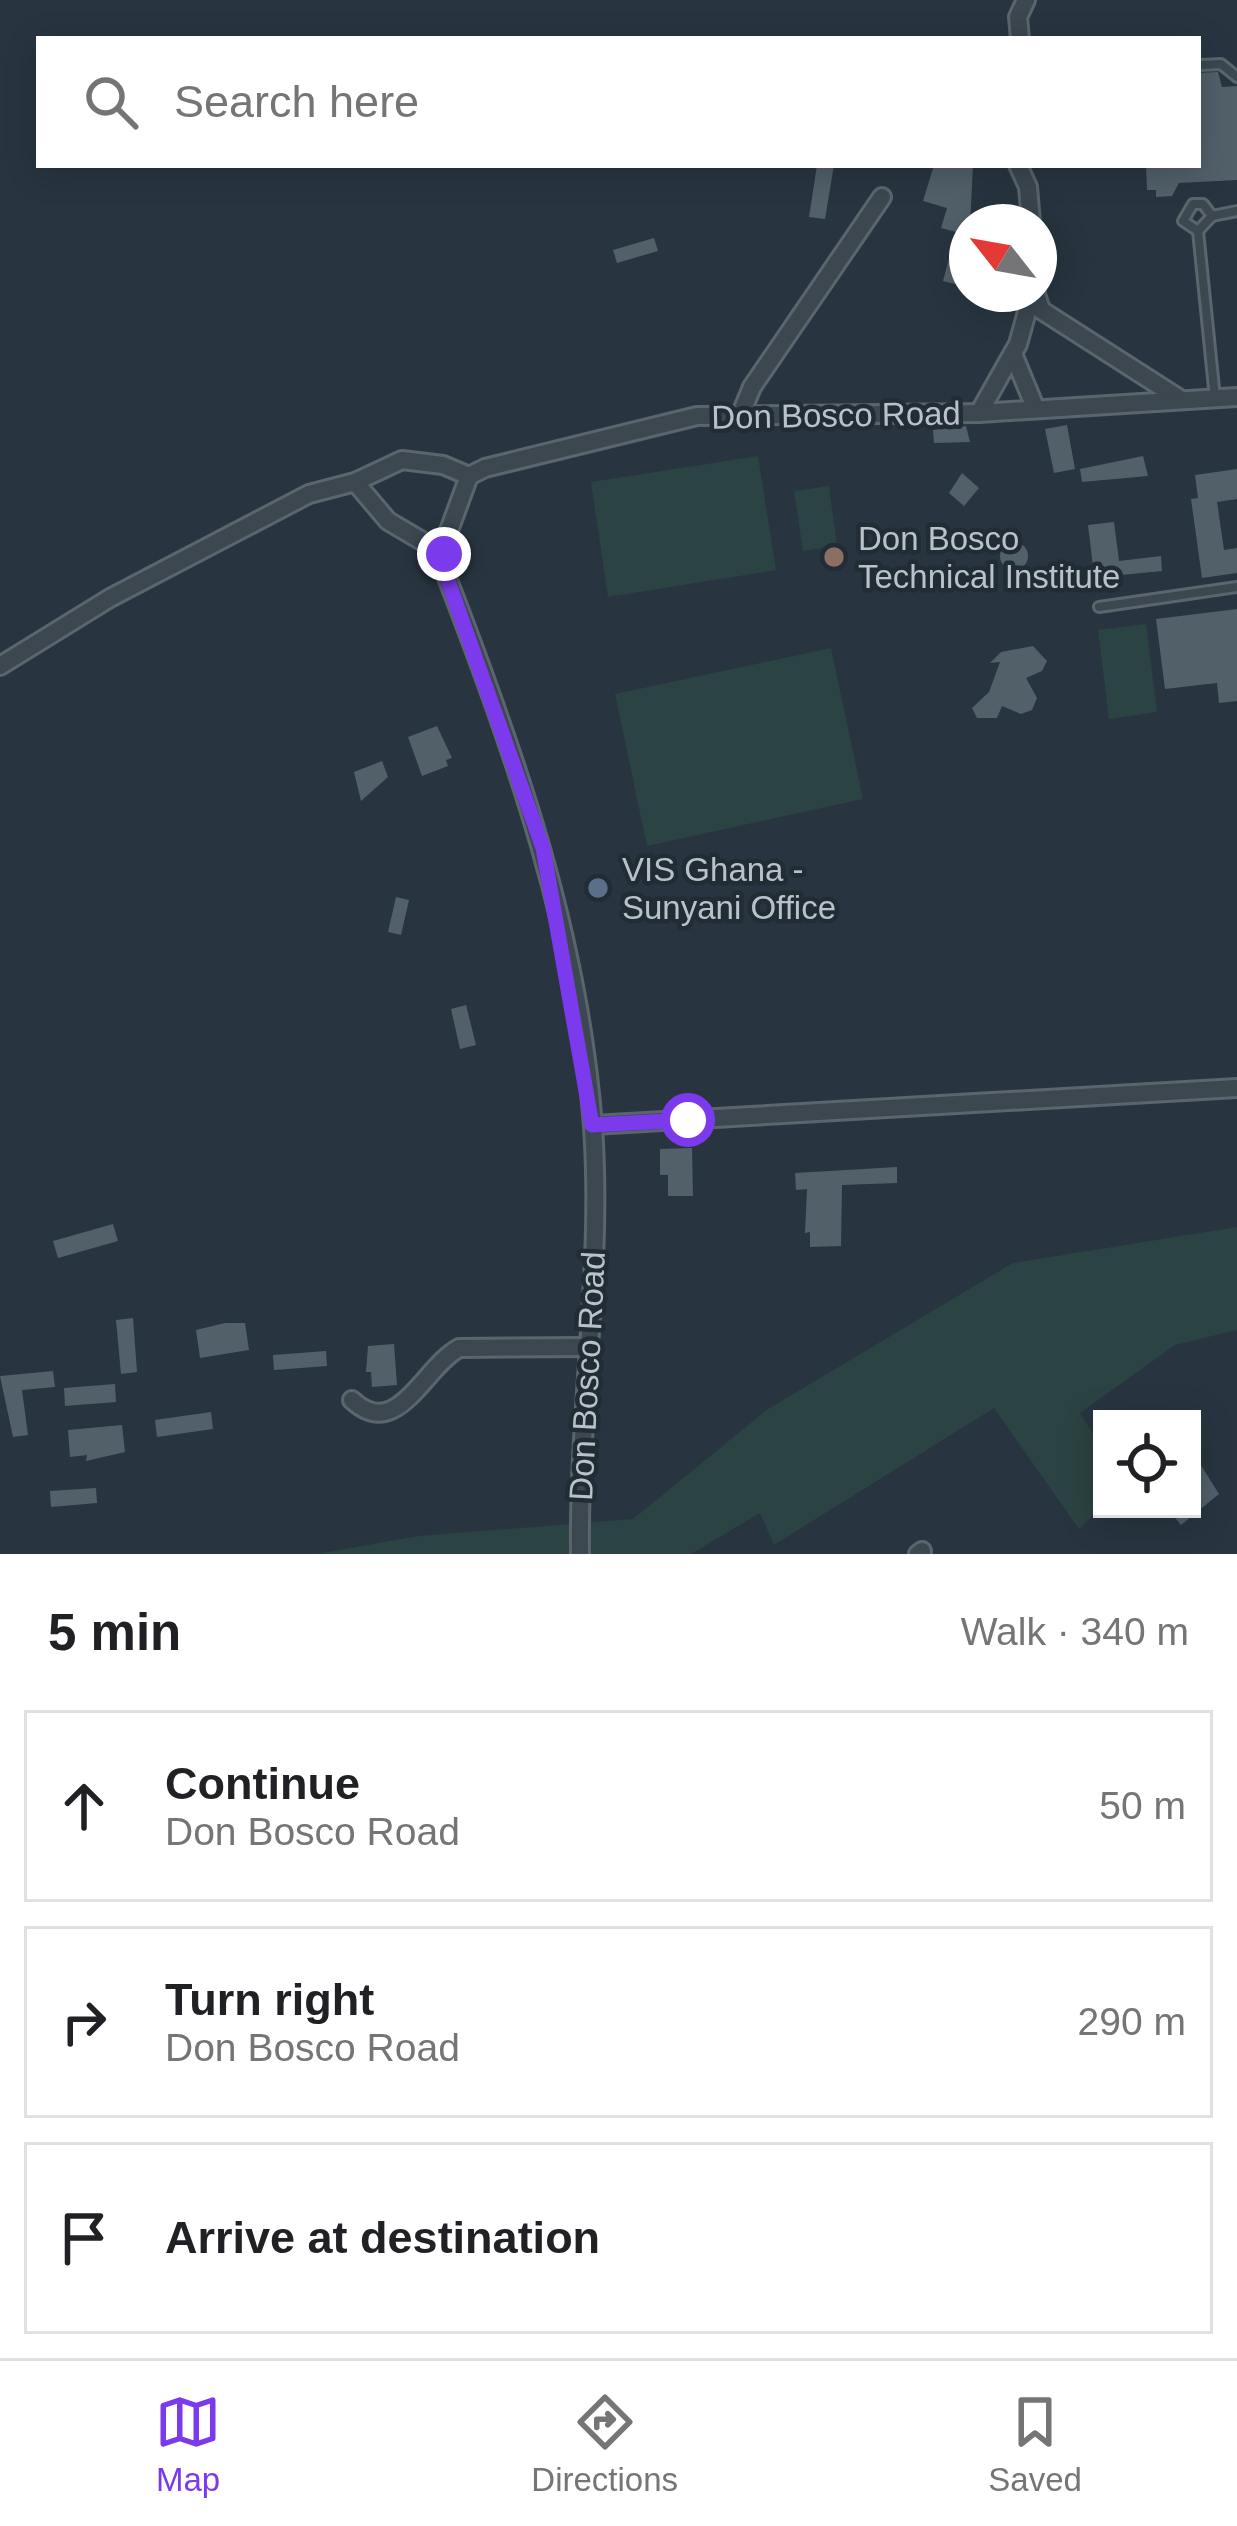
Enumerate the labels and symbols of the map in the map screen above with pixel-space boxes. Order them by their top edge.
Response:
north arrow [949,204,1057,312]
street label: Don Bosco Road [711,394,961,436]
place label: Don Bosco Technical Institute [858,520,1120,595]
route end [417,527,471,581]
marker: Don Bosco Technical Institute [821,544,847,570]
place label: VIS Ghana - Sunyani Office [622,851,836,926]
marker: VIS Ghana - Sunyani Office [585,875,611,901]
route start [661,1093,715,1147]
street label: Don Bosco Road [562,1250,612,1502]

